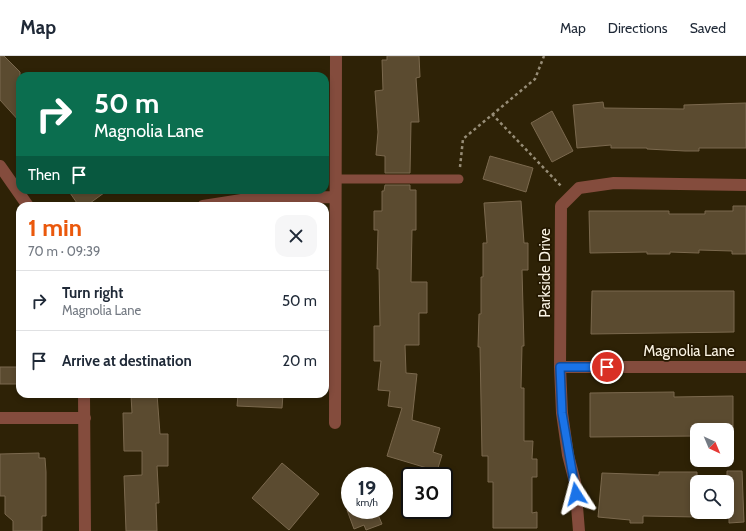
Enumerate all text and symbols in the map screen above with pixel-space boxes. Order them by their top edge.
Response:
text: Map [20,16,56,39]
text: Map [560,19,586,37]
text: Directions [608,19,668,37]
text: Saved [690,19,726,37]
text: 50 m [94,86,159,120]
icon: right [28,88,80,140]
text: Magnolia Lane [94,120,204,142]
icon: arrive [68,164,90,186]
text: Then [28,166,60,184]
text: 1 min [28,213,82,242]
button: close [275,215,317,257]
street label: Parkside Drive [536,228,554,318]
text: 70 m · 09:39 [28,243,100,259]
text: Turn right [62,284,123,302]
icon: right [28,290,50,312]
text: 50 m [282,292,317,310]
text: Magnolia Lane [62,302,141,318]
street label: Magnolia Lane [643,342,735,360]
icon: arrive [28,350,50,372]
pin [590,350,624,384]
text: Arrive at destination [62,352,192,370]
text: 20 m [282,352,317,370]
icon: arrive [596,356,618,378]
north arrow [690,423,734,467]
map controls [690,423,734,519]
speed limit sign: 30 [401,467,453,519]
position arrow [555,473,597,515]
button: search [690,475,734,519]
text: 19 [358,476,376,500]
text: km/h [356,496,378,509]

